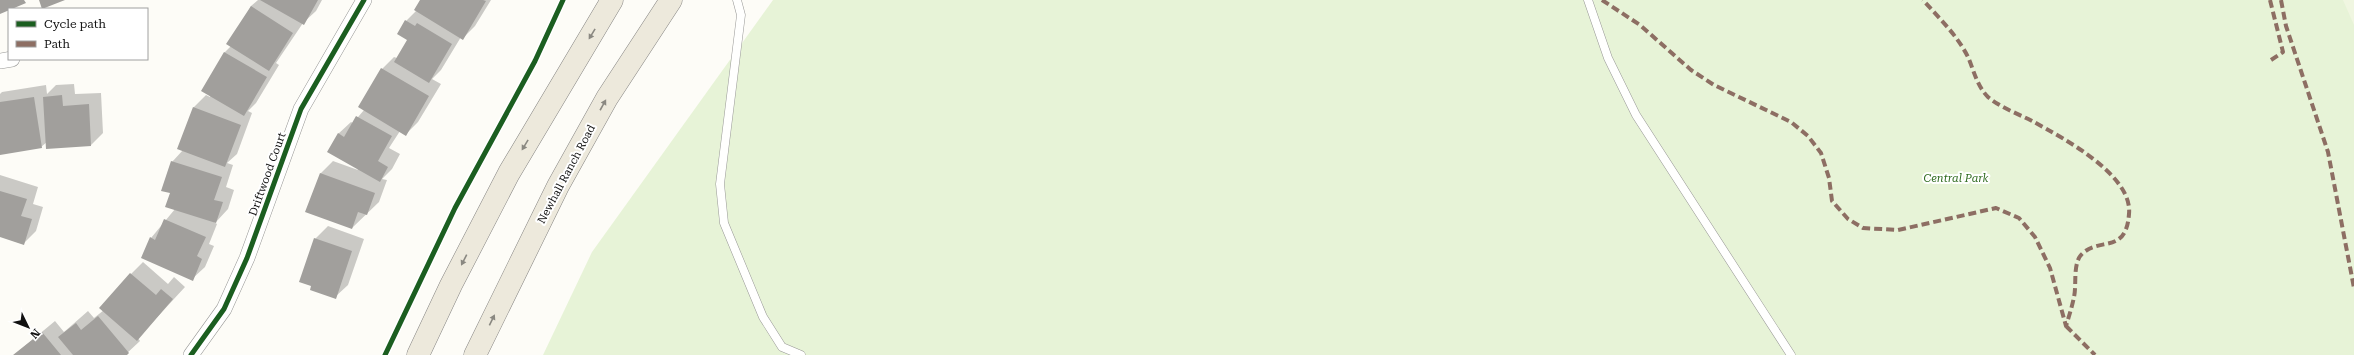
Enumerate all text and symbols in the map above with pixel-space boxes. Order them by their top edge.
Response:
legend [8,8,148,60]
text: Cycle path [44,17,106,31]
one-way arrow [588,28,595,40]
text: Path [44,37,70,51]
one-way arrow [600,99,607,111]
street label: Newhall Ranch Road [535,123,598,226]
street label: Driftwood Court [246,131,289,218]
one-way arrow [522,139,529,151]
park label: Central Park [1923,172,1989,185]
one-way arrow [461,254,467,266]
north arrow [8,307,48,347]
one-way arrow [489,314,495,326]
text: N [27,326,43,341]

